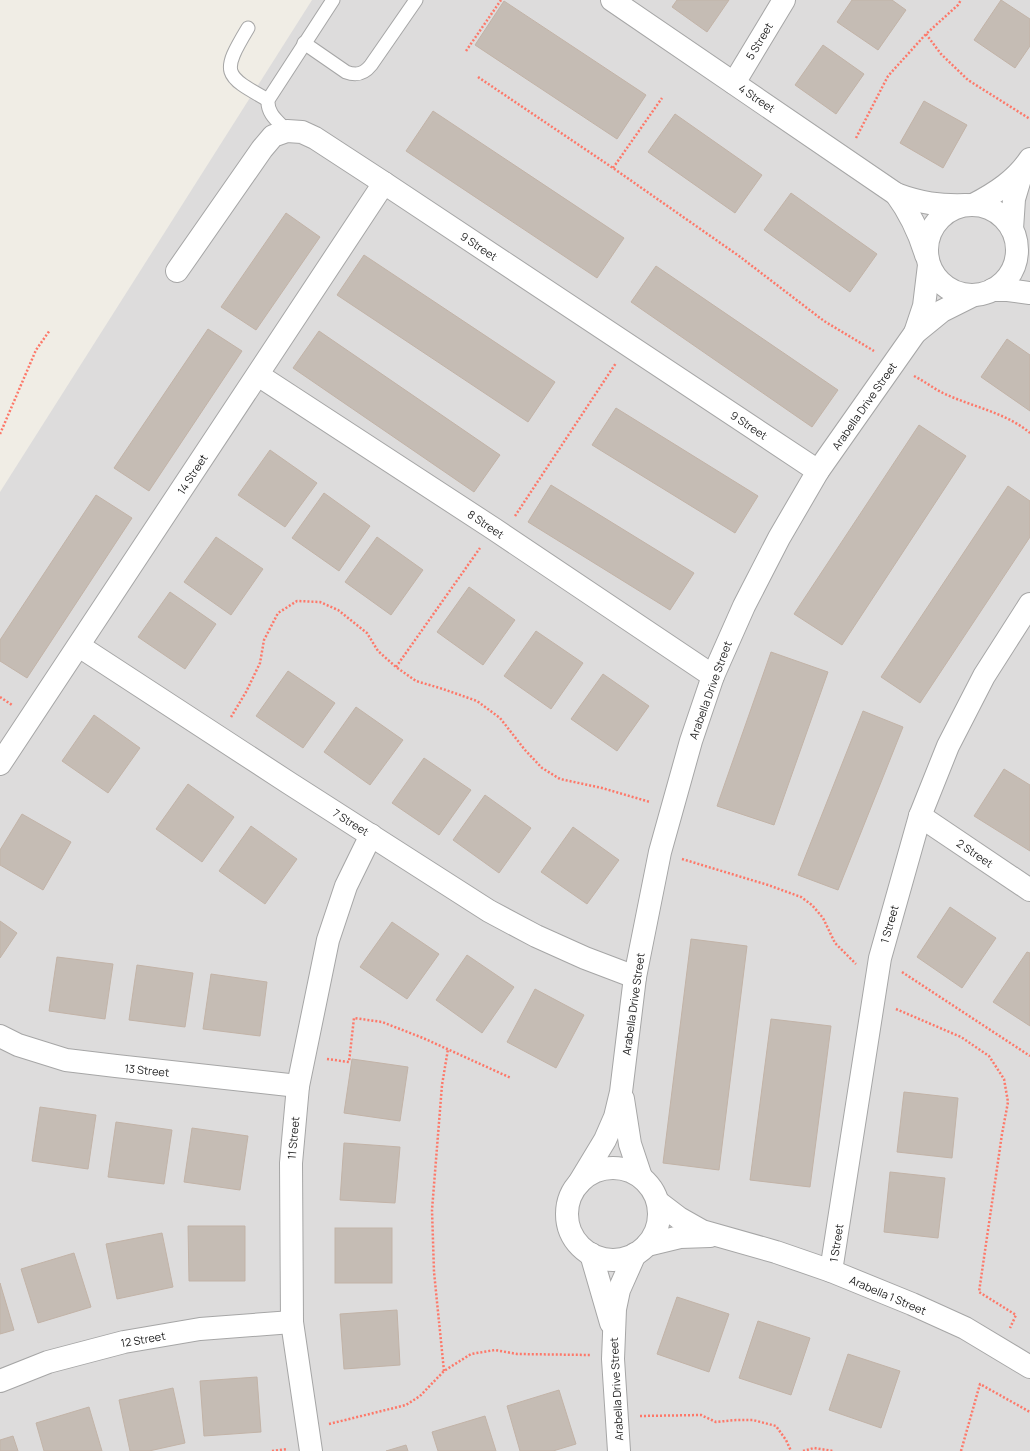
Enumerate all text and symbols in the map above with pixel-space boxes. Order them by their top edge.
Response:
street label: 5 Street [742,20,776,62]
street label: 4 Street [736,80,778,116]
street label: 9 Street [458,228,500,264]
street label: Arabella Drive Street [828,359,900,453]
street label: 9 Street [728,407,770,443]
street label: 14 Street [173,451,211,497]
street label: 8 Street [465,506,507,542]
street label: Arabella Drive Street [685,639,735,741]
street label: 7 Street [330,805,372,839]
street label: 2 Street [954,835,996,871]
street label: 1 Street [876,903,902,945]
street label: Arabella Drive Street [618,952,648,1056]
street label: 13 Street [124,1060,170,1080]
street label: 11 Street [284,1116,302,1160]
street label: 1 Street [826,1223,846,1263]
street label: Arabella 1 Street [847,1272,929,1318]
street label: 12 Street [120,1328,166,1350]
street label: Arabella Drive Street [606,1337,626,1441]

